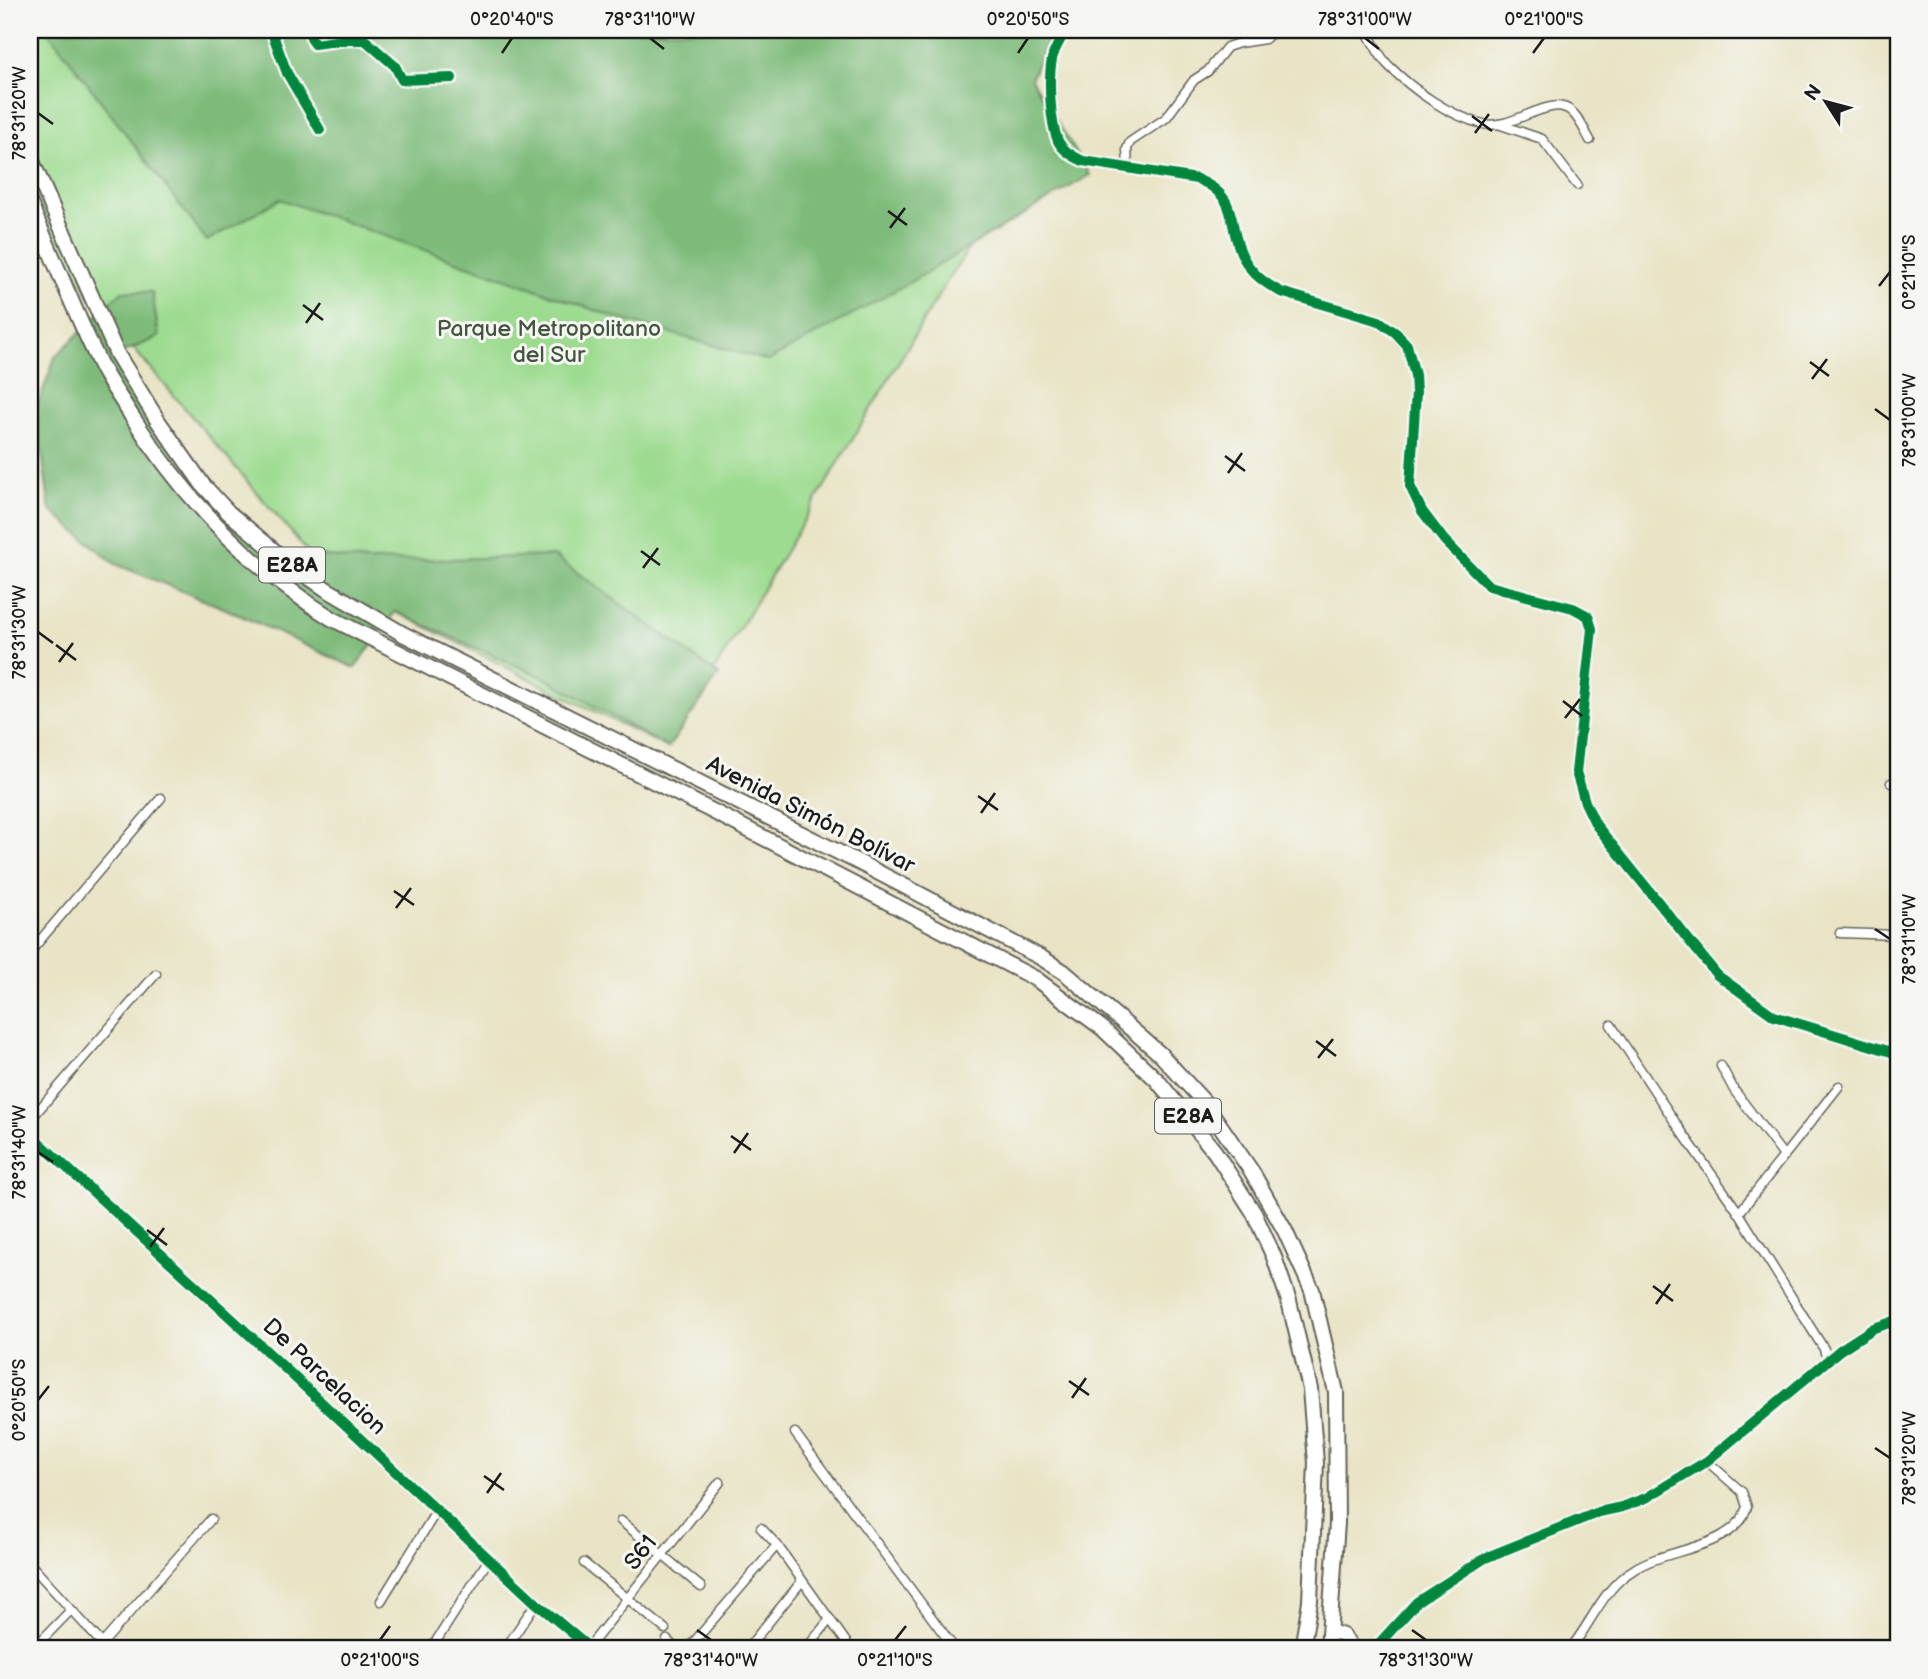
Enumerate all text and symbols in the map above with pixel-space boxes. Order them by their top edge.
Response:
text: 0°20'40"S [470,9,554,30]
text: 78°31'10"W [605,9,696,30]
text: 0°20'50"S [987,9,1069,30]
text: 78°31'00"W [1318,9,1413,30]
text: 0°21'00"S [1504,9,1584,30]
text: 78°31'20"W [9,65,30,160]
north arrow [1792,66,1862,136]
text: N [1800,80,1827,105]
text: 0°21'10"S [1899,234,1920,310]
park label: Parque Metropolitano del Sur [437,315,661,369]
text: 78°31'00"W [1899,372,1920,467]
road number: E28A [259,548,325,582]
text: 78°31'30"W [9,584,30,679]
street label: Avenida Simón Bolívar [702,750,920,880]
text: 78°31'10"W [1899,893,1920,984]
road number: E28A [1155,1098,1221,1134]
text: 78°31'40"W [9,1104,30,1199]
street label: De Parcelacion [257,1313,392,1441]
text: 0°20'50"S [9,1359,30,1441]
text: 78°31'20"W [1899,1410,1920,1505]
street label: S61 [618,1529,663,1576]
text: 0°21'00"S [340,1650,420,1671]
text: 78°31'40"W [664,1650,759,1671]
text: 0°21'10"S [857,1650,933,1671]
text: 78°31'30"W [1379,1650,1474,1671]

